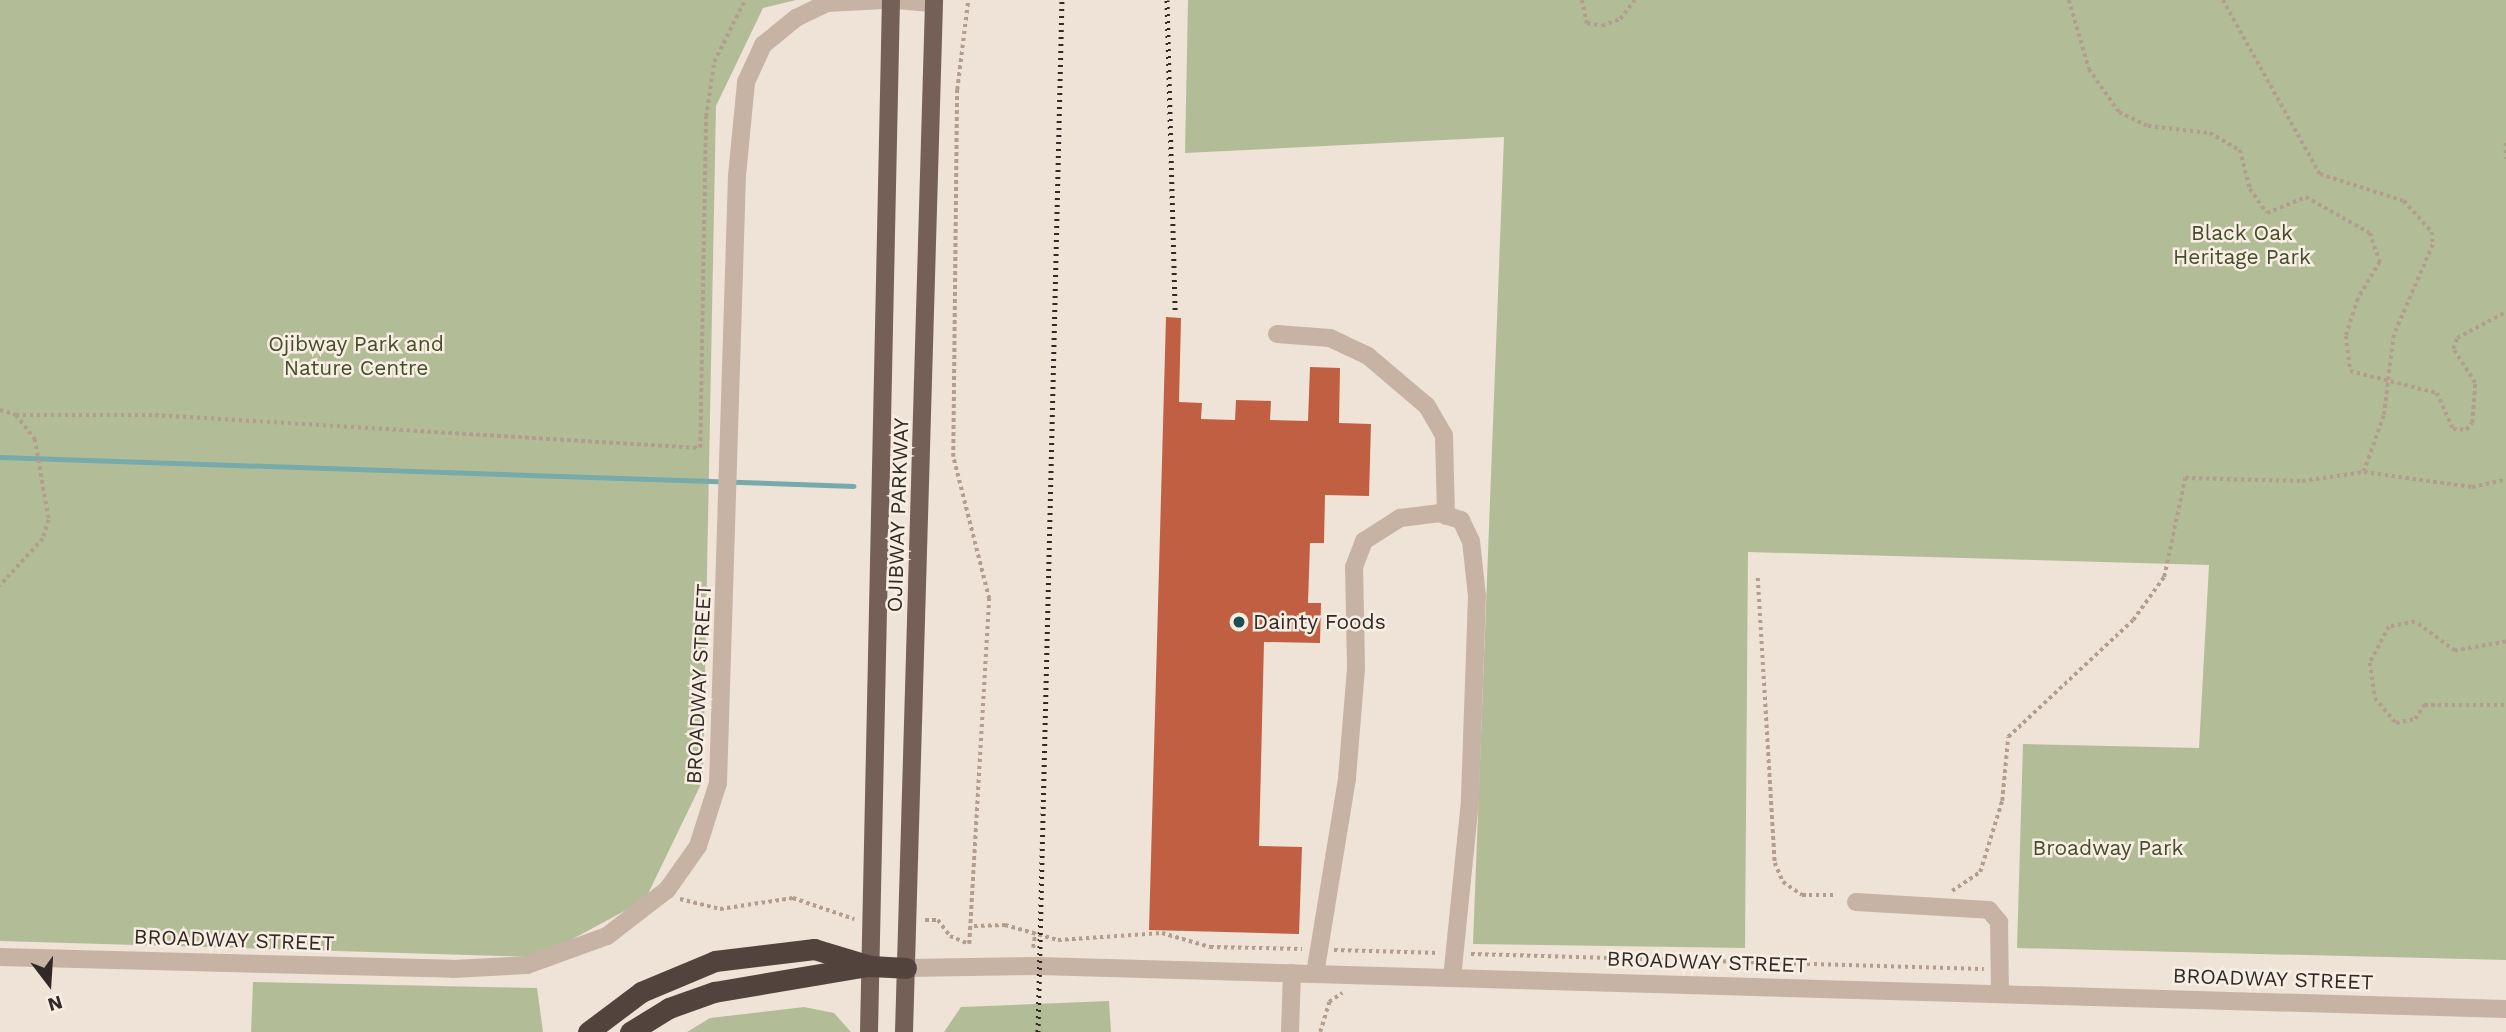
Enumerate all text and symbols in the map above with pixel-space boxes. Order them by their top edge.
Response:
park label: Black Oak Heritage Park [2173,220,2311,270]
park label: Ojibway Park and Nature Centre [268,331,444,381]
street label: OJIBWAY PARKWAY [882,417,914,613]
street label: BROADWAY STREET [681,583,717,785]
place label: Dainty Foods [1253,609,1386,635]
marker: Dainty Foods [1231,614,1247,630]
park label: Broadway Park [2032,835,2184,861]
street label: BROADWAY STREET [133,924,335,956]
street label: BROADWAY STREET [1606,946,1808,978]
north arrow [14,948,84,1018]
street label: BROADWAY STREET [2172,963,2374,995]
text: N [45,991,65,1017]

